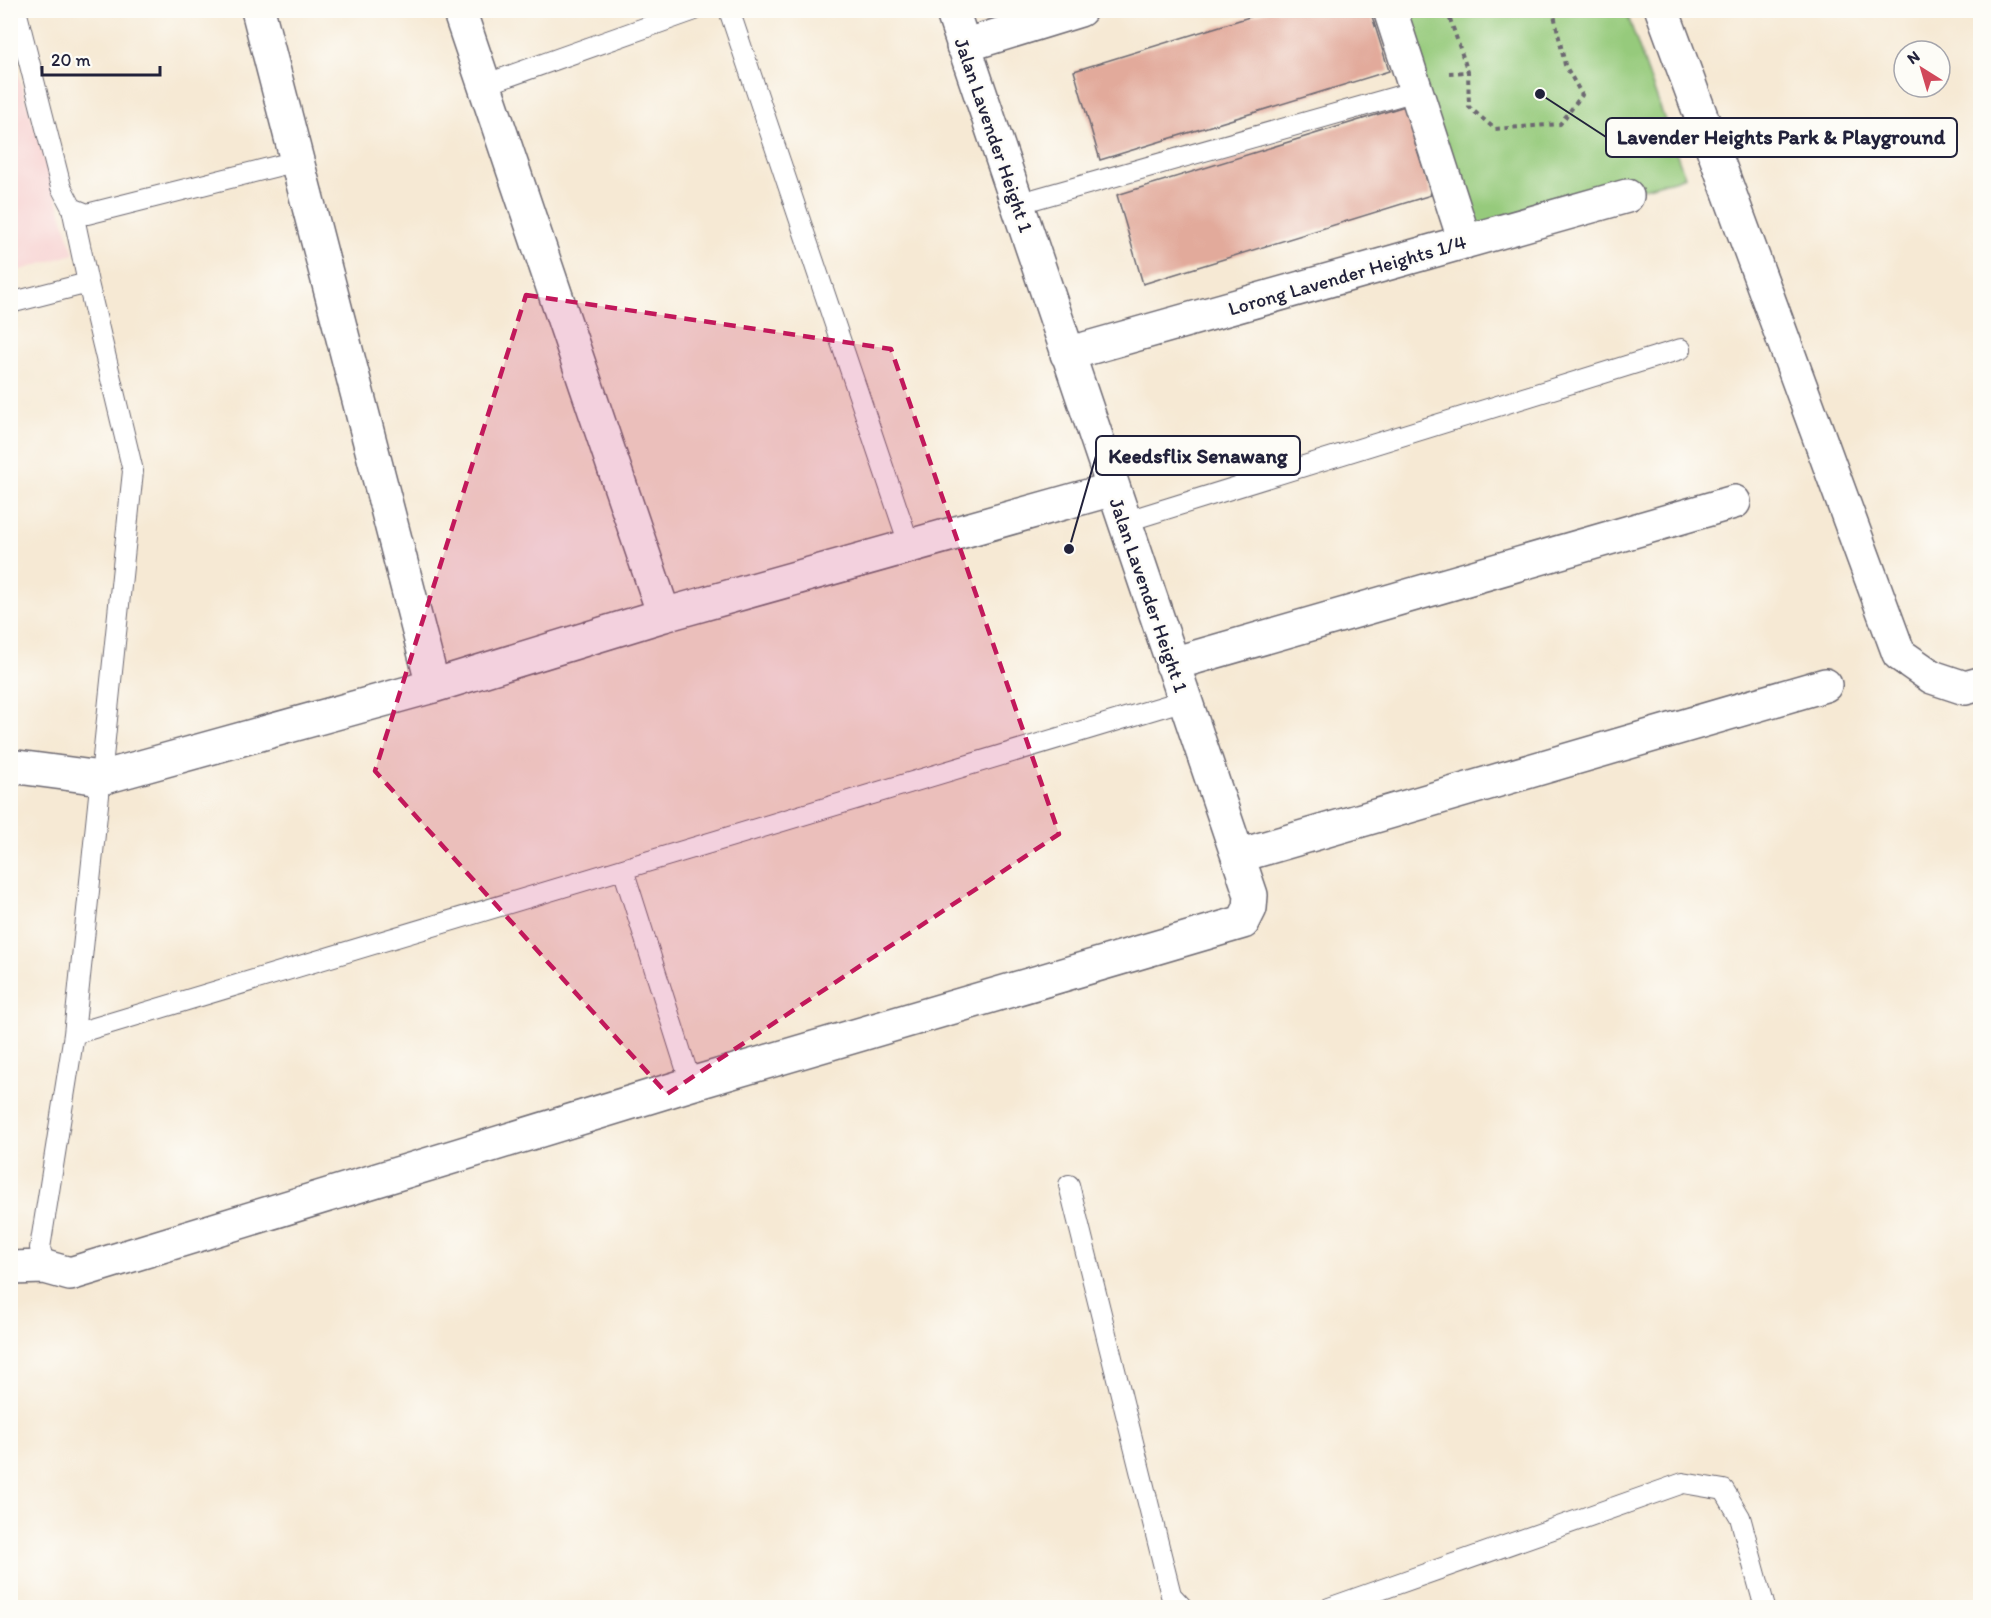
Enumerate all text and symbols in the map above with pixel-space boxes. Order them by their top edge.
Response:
street label: Jalan Lavender Height 1 [949,35,1039,235]
scale bar [42,39,160,77]
north arrow [1892,39,1952,99]
text: N [1903,47,1923,68]
text: 20 m [51,49,91,71]
callout: Lavender Heights Park & Playground [1606,118,1957,157]
text: Lavender Heights Park & Playground [1617,124,1946,150]
street label: Lorong Lavender Heights 1/4 [1225,229,1469,321]
callout: Keedsflix Senawang [1096,436,1300,475]
text: Keedsflix Senawang [1108,443,1289,469]
street label: Jalan Lavender Height 1 [1104,495,1194,695]

